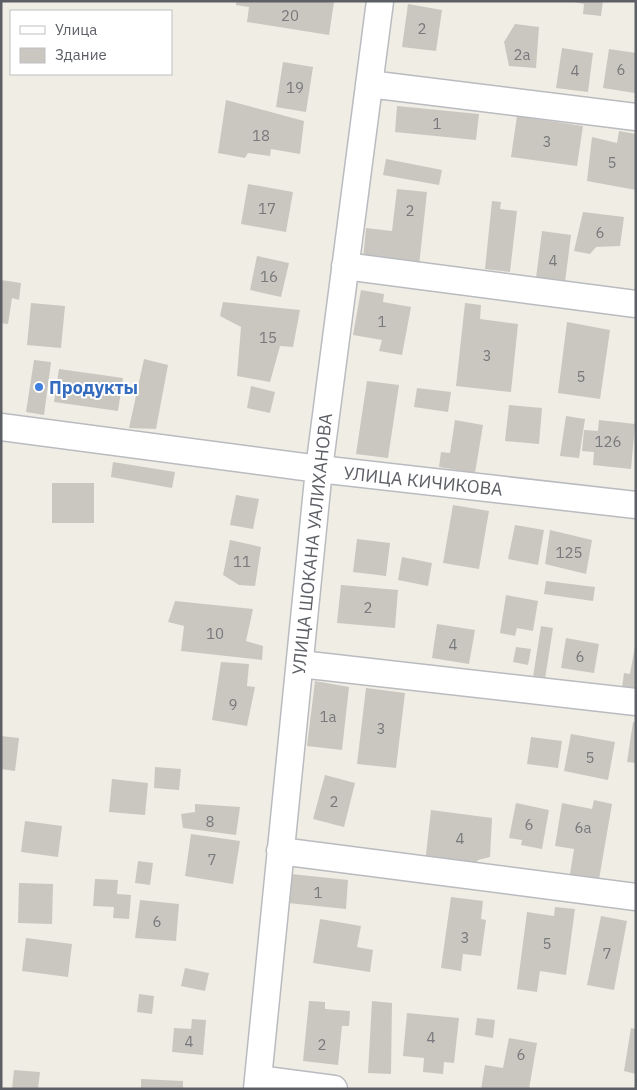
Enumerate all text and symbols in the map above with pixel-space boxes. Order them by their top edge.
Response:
house number: 20 [281,6,299,25]
legend [10,10,172,75]
house number: 2 [417,19,427,38]
text: Улица [55,20,97,39]
text: Здание [55,45,107,64]
house number: 2а [513,45,531,64]
house number: 6 [616,60,626,79]
house number: 4 [570,61,580,80]
house number: 19 [286,78,304,97]
house number: 1 [432,114,442,133]
house number: 18 [252,126,270,145]
house number: 3 [542,132,552,151]
house number: 5 [607,153,617,172]
house number: 17 [258,199,276,218]
house number: 2 [405,201,415,220]
house number: 6 [595,223,605,242]
house number: 4 [548,251,558,270]
house number: 16 [260,267,278,286]
house number: 1 [377,312,387,331]
house number: 15 [259,328,277,347]
house number: 3 [482,346,492,365]
house number: 5 [576,367,586,386]
place label: Продукты [49,376,138,399]
marker: Продукты [33,381,45,393]
street label: УЛИЦА ШОКАНА УАЛИХАНОВА [287,412,337,676]
house number: 126 [594,432,622,451]
street label: УЛИЦА КИЧИКОВА [342,461,504,501]
house number: 125 [555,543,583,562]
house number: 11 [233,552,251,571]
house number: 2 [363,598,373,617]
house number: 10 [206,624,224,643]
house number: 4 [448,635,458,654]
house number: 6 [575,647,585,666]
house number: 9 [228,695,238,714]
house number: 1а [319,707,337,726]
house number: 3 [376,719,386,738]
house number: 5 [585,748,595,767]
house number: 2 [329,792,339,811]
house number: 8 [205,812,215,831]
house number: 6 [524,815,534,834]
house number: 6а [574,818,592,837]
house number: 4 [455,829,465,848]
house number: 7 [207,850,217,869]
house number: 1 [313,883,323,902]
house number: 6 [152,912,162,931]
house number: 3 [460,928,470,947]
house number: 5 [542,934,552,953]
house number: 7 [602,944,612,963]
house number: 4 [426,1028,436,1047]
house number: 4 [184,1032,194,1051]
house number: 2 [317,1035,327,1054]
house number: 6 [516,1045,526,1064]

